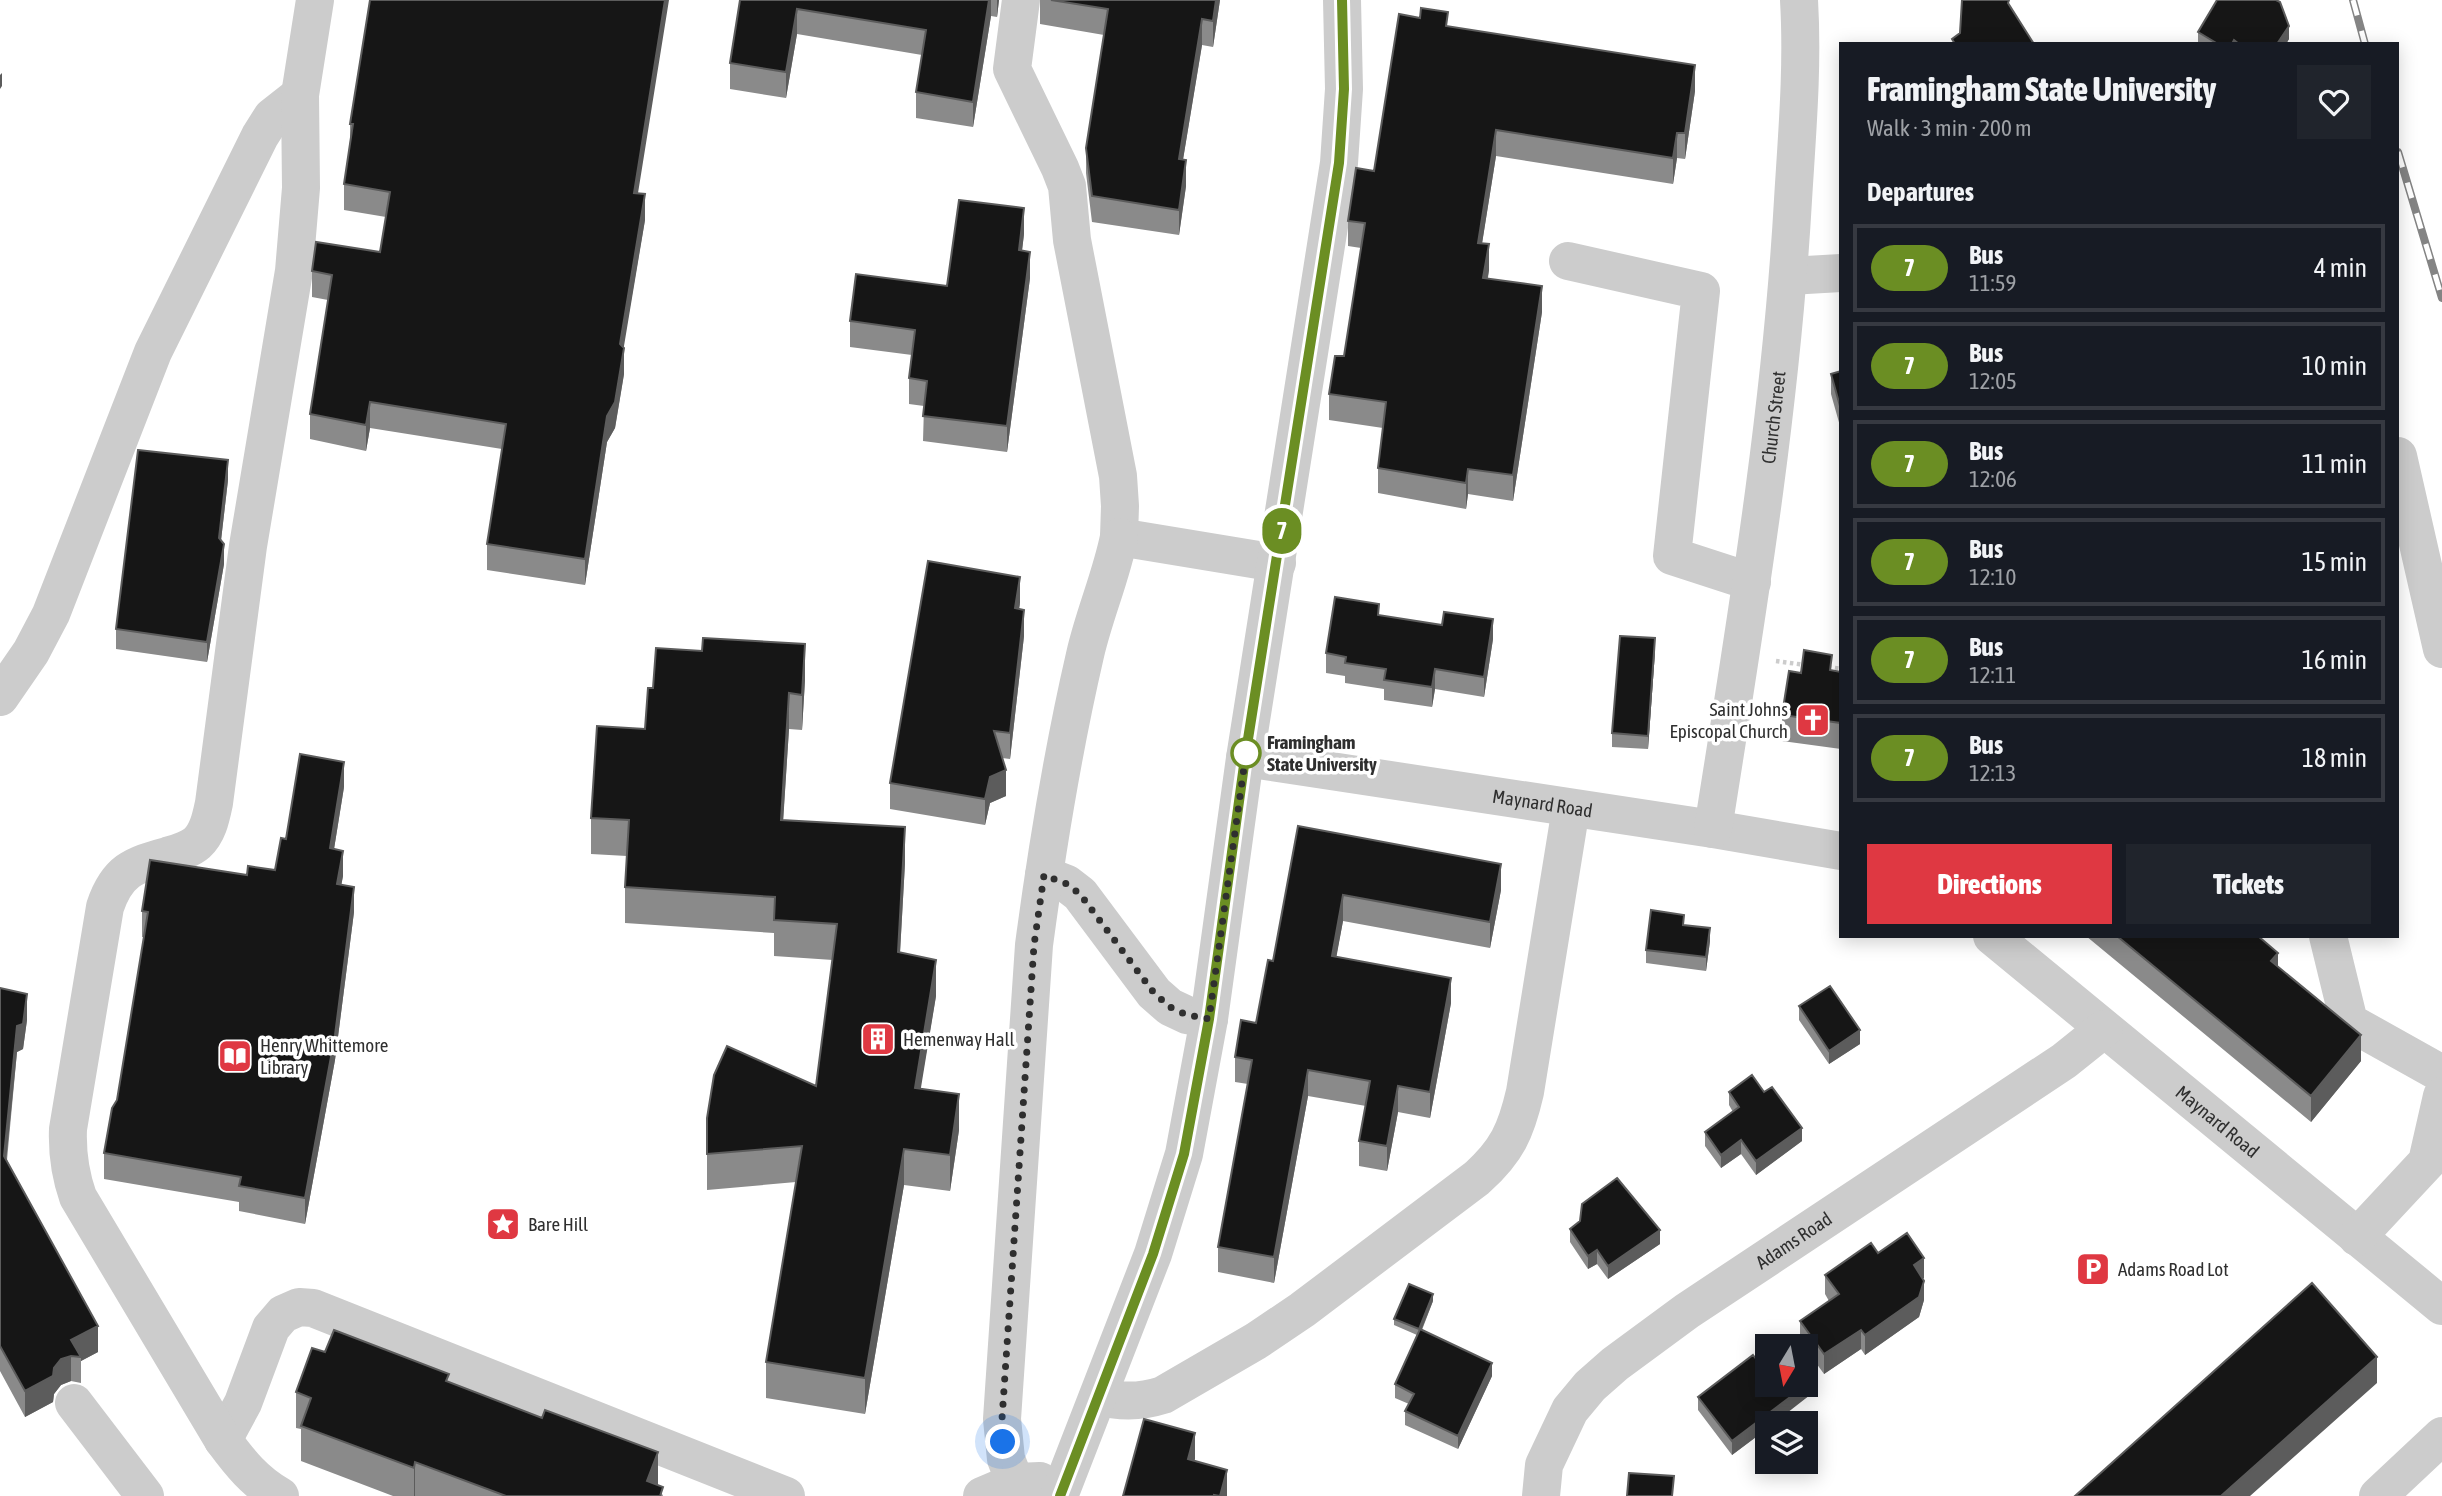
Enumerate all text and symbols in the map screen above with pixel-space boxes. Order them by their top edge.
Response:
button: heart [2297,65,2371,139]
text: Framingham State University [1867,70,2216,108]
text: Walk · 3 min · 200 m [1867,115,2031,141]
text: Departures [1867,177,1974,207]
text: Bus [1969,240,2003,270]
text: 4 min [2314,253,2367,283]
text: 7 [1904,254,1915,281]
text: 11:59 [1969,270,2016,296]
text: Bus [1969,338,2003,368]
text: 10 min [2302,351,2367,381]
text: 7 [1904,352,1915,379]
text: 12:05 [1969,368,2017,394]
street label: Church Street [1757,370,1790,465]
text: Bus [1969,436,2003,466]
text: 11 min [2302,449,2367,479]
text: 7 [1904,450,1915,477]
text: 12:06 [1969,466,2017,492]
line badge: 7 [1259,508,1305,554]
text: 7 [1276,517,1288,544]
text: Bus [1969,534,2003,564]
text: 15 min [2302,547,2367,577]
text: 7 [1904,548,1915,575]
text: 12:10 [1969,564,2016,590]
text: Bus [1969,632,2003,662]
text: 16 min [2302,645,2367,675]
text: 7 [1904,646,1915,673]
text: 12:11 [1969,662,2016,688]
place label: Saint Johns Episcopal Church [1670,698,1788,742]
church icon: Saint Johns Episcopal Church [1794,701,1832,739]
text: Bus [1969,730,2003,760]
place label: Framingham State University [1267,731,1377,775]
marker: Framingham State University [1231,738,1261,768]
text: 18 min [2302,743,2367,773]
text: 7 [1904,744,1915,771]
text: 12:13 [1969,760,2016,786]
street label: Maynard Road [1491,785,1594,822]
button: Directions [1867,844,2112,924]
button: Tickets [2126,844,2371,924]
building icon: Hemenway Hall [859,1020,897,1058]
place label: Hemenway Hall [903,1028,1015,1050]
place label: Henry Whittemore Library [260,1034,389,1078]
library icon: Henry Whittemore Library [216,1037,254,1075]
street label: Maynard Road [2172,1081,2264,1162]
place icon: Bare Hill [484,1205,522,1243]
street label: Adams Road [1752,1207,1836,1273]
place label: Bare Hill [528,1213,588,1235]
parking icon: Adams Road Lot [2074,1250,2112,1288]
place label: Adams Road Lot [2118,1258,2229,1280]
north arrow [1755,1334,1818,1396]
map controls [1755,1334,1818,1474]
button: layers [1755,1411,1818,1474]
your location [985,1424,1020,1459]

